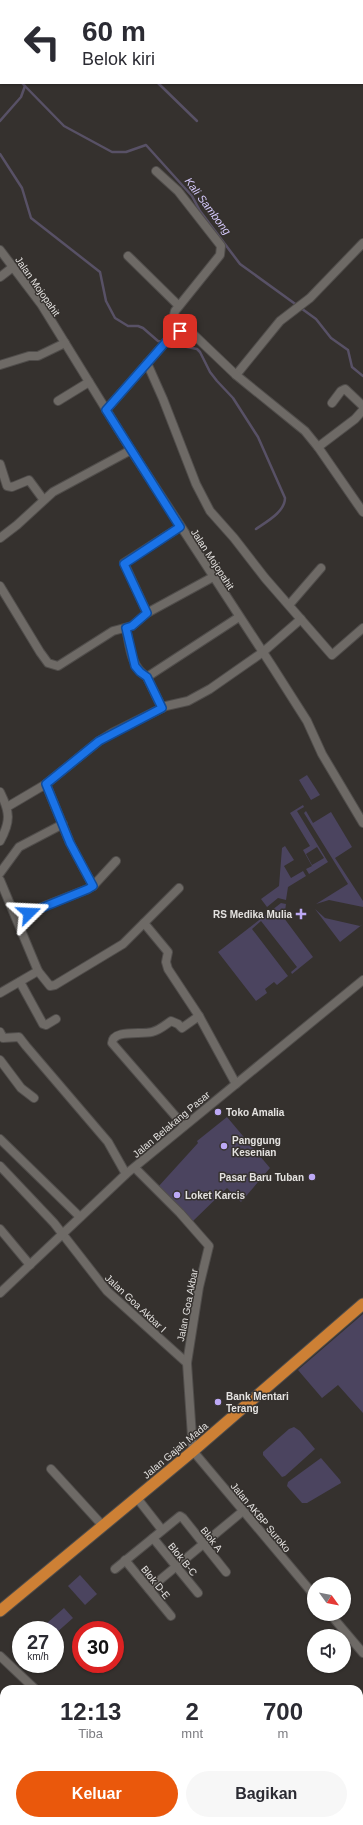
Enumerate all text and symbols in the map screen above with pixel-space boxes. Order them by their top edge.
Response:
icon: left [16,16,68,68]
text: 60 m [82,16,146,47]
text: Belok kiri [82,49,155,69]
water label: Kali Sambong [183,175,234,238]
street label: Jalan Mojopahit [13,254,62,318]
pin [163,314,197,348]
icon: arrive [169,320,191,342]
street label: Jalan Mojopahit [189,527,236,592]
position arrow [8,892,50,934]
marker: RS Medika Mulia [295,908,307,920]
place label: RS Medika Mulia [213,909,292,920]
street label: Jalan Belakang Pasar [131,1088,213,1160]
marker: Toko Amalia [213,1107,223,1117]
place label: Toko Amalia [226,1107,285,1118]
place label: Panggung Kesenian [232,1135,281,1158]
marker: Panggung Kesenian [219,1141,229,1151]
place label: Pasar Baru Tuban [219,1172,304,1183]
marker: Pasar Baru Tuban [307,1172,317,1182]
marker: Loket Karcis [172,1190,182,1200]
place label: Loket Karcis [185,1190,245,1201]
street label: Jalan Goa Akbar [175,1267,200,1342]
street label: Jalan Goa Akbar I [103,1272,168,1334]
place label: Bank Mentari Terang [226,1391,289,1414]
marker: Bank Mentari Terang [213,1397,223,1407]
street label: Jalan Gajah Mada [141,1420,210,1481]
street label: Jalan AKBP Suroko [228,1480,293,1555]
street label: Blok A [199,1525,225,1554]
street label: Blok B-C [166,1541,199,1578]
street label: Blok D-E [139,1564,173,1601]
north arrow [307,1577,351,1621]
map controls [307,1577,351,1673]
speed limit sign: 30 [72,1621,124,1673]
button: sound [307,1629,351,1673]
text: 27 [27,1631,49,1653]
text: km/h [27,1651,49,1662]
text: 12:13 [60,1698,121,1725]
text: 2 [185,1698,199,1725]
text: 700 [263,1698,303,1725]
text: Tiba [78,1726,103,1741]
text: mnt [181,1726,203,1741]
text: m [278,1726,288,1741]
button: Keluar [16,1771,178,1817]
button: Bagikan [186,1771,347,1817]

